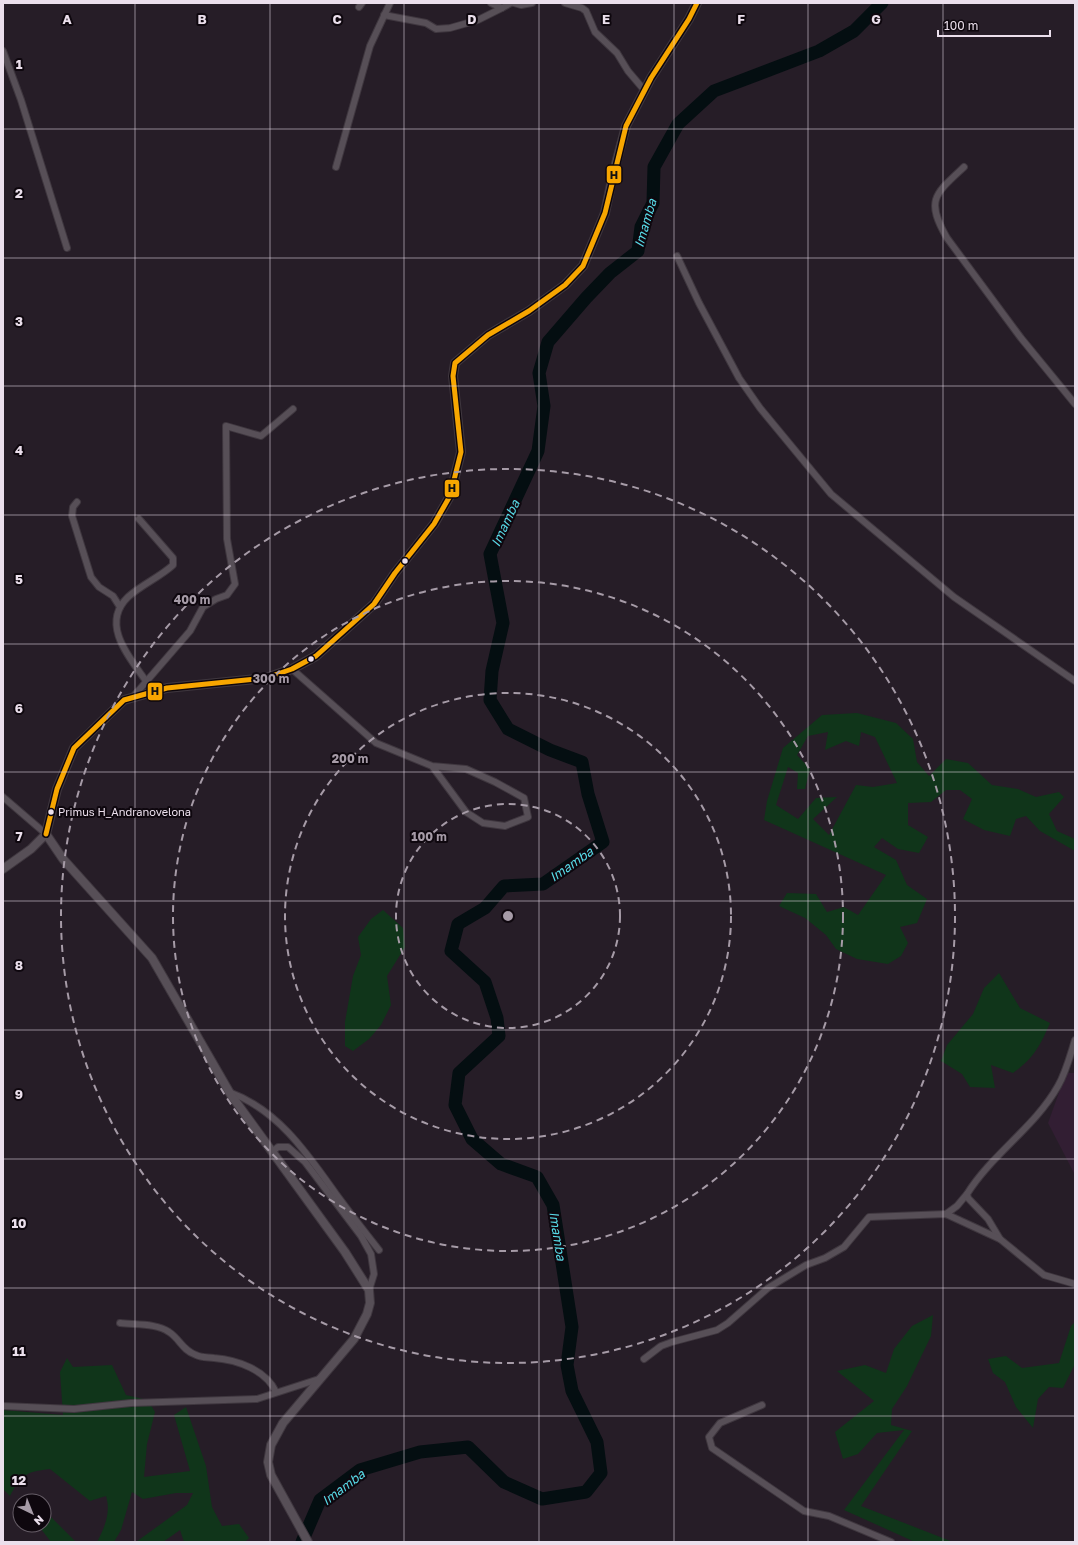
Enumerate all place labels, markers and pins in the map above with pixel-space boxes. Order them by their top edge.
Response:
unlabelled marker [400,556,410,566]
unlabelled marker [306,654,316,664]
place label: Primus H_Andranovelona [58,805,191,818]
marker: Primus H_Andranovelona [46,807,56,817]
centre of rings [501,909,515,923]

